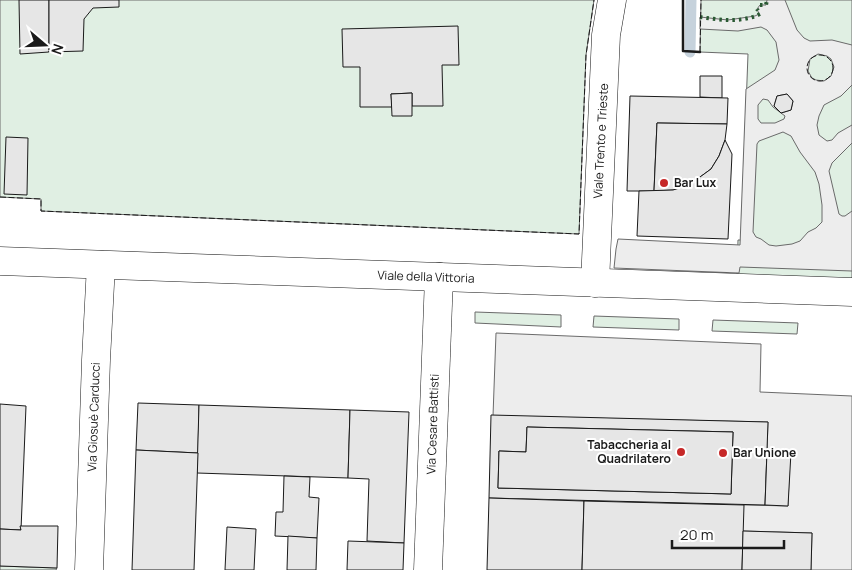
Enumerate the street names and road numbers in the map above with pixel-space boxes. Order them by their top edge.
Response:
street label: Viale Trento e Trieste [589,83,612,199]
street label: Viale della Vittoria [377,266,475,287]
street label: Via Giosuè Carducci [83,362,104,472]
street label: Via Cesare Battisti [422,373,443,475]

